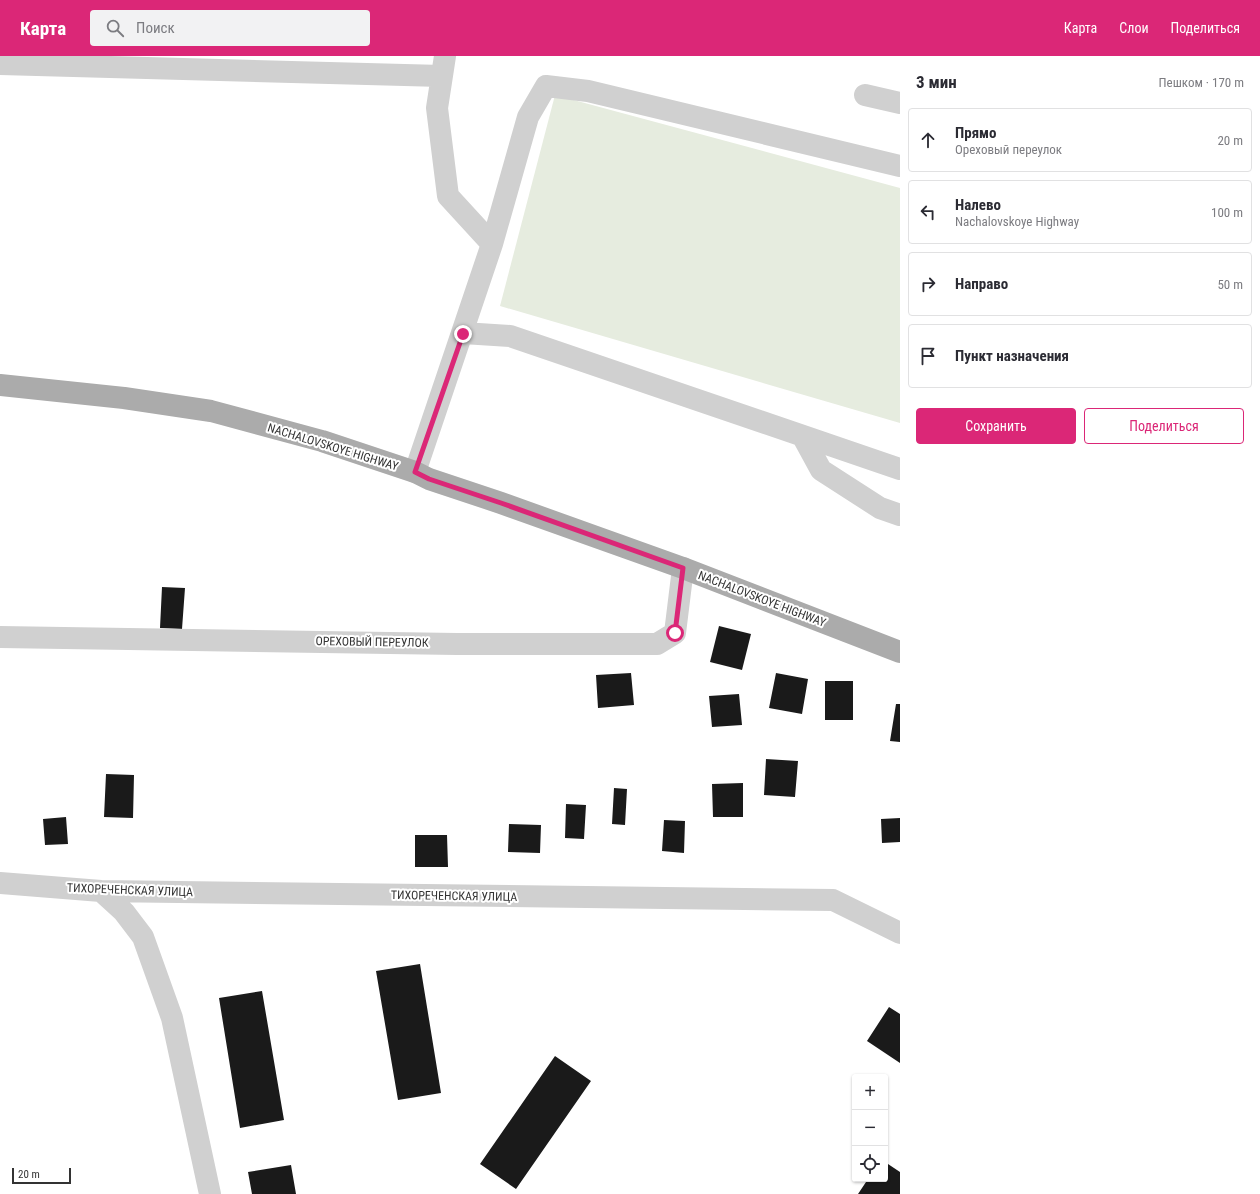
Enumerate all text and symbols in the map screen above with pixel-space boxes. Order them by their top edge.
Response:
search box [90,10,370,46]
text: Карта [20,17,66,40]
icon: search [104,17,126,39]
text: Поиск [136,19,175,37]
text: Карта [1064,20,1097,36]
text: Слои [1119,20,1149,36]
text: Поделиться [1171,20,1240,36]
text: 3 мин [916,72,957,92]
text: Пешком · 170 m [1158,75,1244,90]
text: Прямо [955,124,996,142]
icon: ahead [917,129,939,151]
text: 20 m [1217,133,1243,148]
text: Ореховый переулок [955,142,1062,157]
text: Налево [955,196,1001,214]
icon: left [917,201,939,223]
text: 100 m [1211,205,1243,220]
text: Nachalovskoye Highway [955,214,1079,229]
icon: right [917,273,939,295]
text: Направо [955,275,1008,293]
text: 50 m [1217,277,1243,292]
route end [454,325,472,343]
icon: arrive [917,345,939,367]
text: Пункт назначения [955,347,1069,365]
button: Сохранить [916,408,1076,444]
button: Поделиться [1084,408,1244,444]
street label: NACHALOVSKOYE HIGHWAY [266,420,401,474]
street label: NACHALOVSKOYE HIGHWAY [696,568,829,630]
route start [666,624,684,642]
street label: ОРЕХОВЫЙ ПЕРЕУЛОК [315,633,429,650]
street label: ТИХОРЕЧЕНСКАЯ УЛИЦА [67,881,193,899]
street label: ТИХОРЕЧЕНСКАЯ УЛИЦА [391,888,517,904]
map controls [852,1074,888,1182]
button: + [852,1074,888,1110]
button: − [852,1110,888,1146]
button: locate [852,1146,888,1182]
scale bar [12,1166,71,1185]
text: 20 m [18,1168,40,1181]

